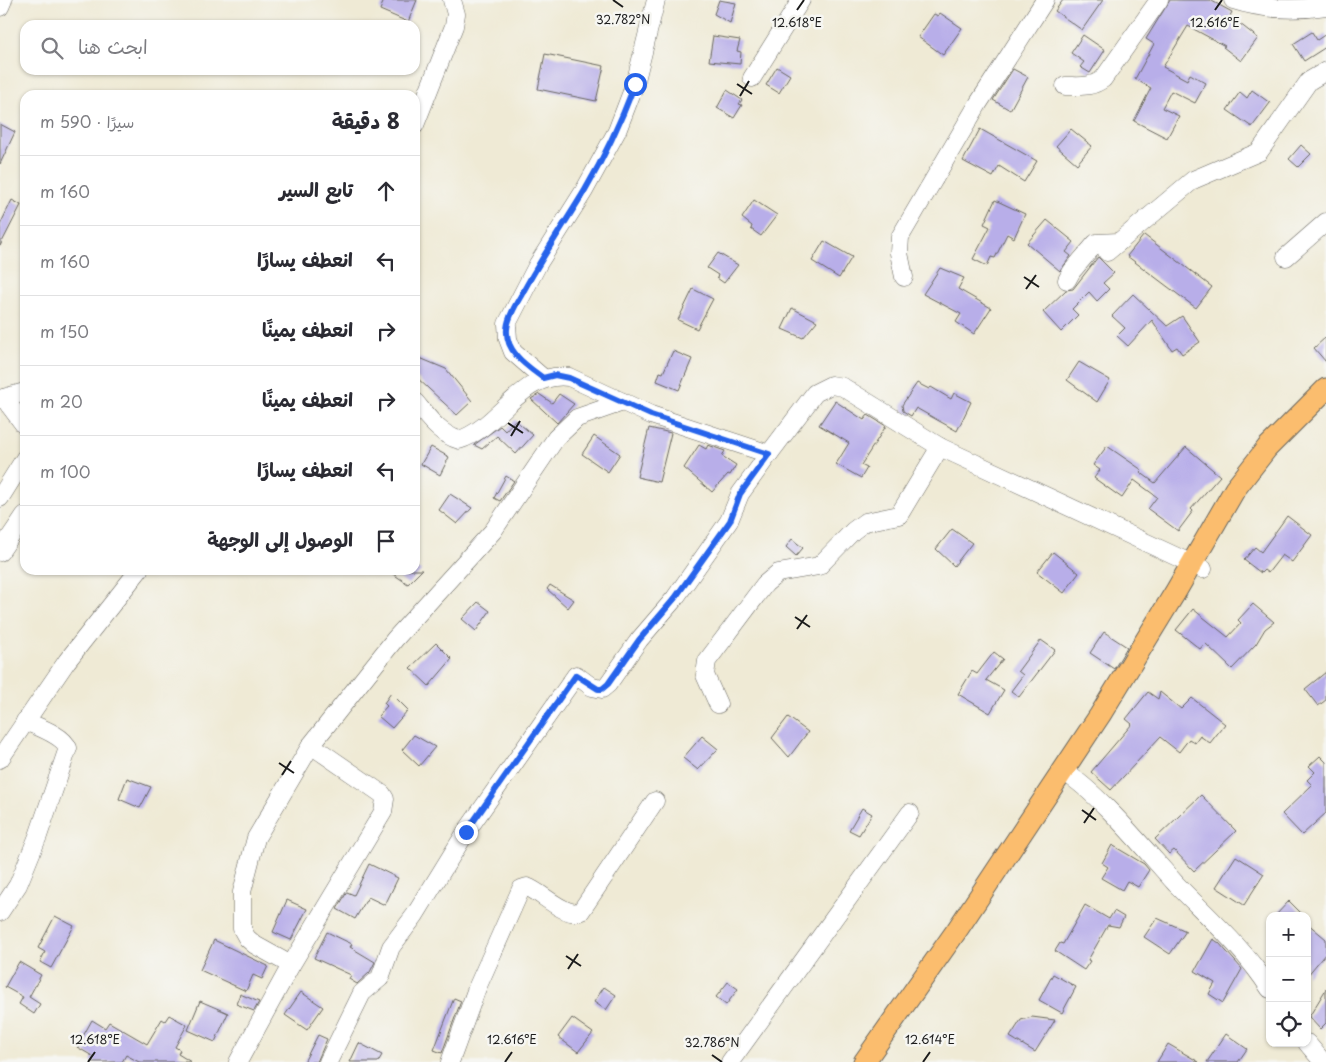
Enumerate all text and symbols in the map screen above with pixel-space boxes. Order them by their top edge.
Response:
text: 32.782°N [596,10,650,28]
text: 12.618°E [772,13,822,31]
text: 12.616°E [1190,13,1240,31]
search box [20,20,420,75]
text: ابحث هنا [78,32,148,60]
icon: search [38,34,66,62]
route start [624,73,647,96]
text: 8 دقيقة [332,104,400,136]
text: سيرًا · 590 m [40,109,134,133]
text: تابع السير [279,175,353,203]
icon: ahead [372,177,400,205]
text: 160 m [40,179,90,203]
text: انعطف يسارًا [257,245,353,273]
icon: left [372,247,400,275]
text: 160 m [40,249,90,273]
text: انعطف يمينًا [262,315,353,343]
icon: right [372,317,400,345]
text: 150 m [40,319,89,343]
text: انعطف يمينًا [262,385,353,413]
icon: right [372,387,400,415]
text: 20 m [40,389,83,413]
text: انعطف يسارًا [257,455,353,483]
icon: left [372,457,400,485]
text: 100 m [40,459,90,483]
text: الوصول إلى الوجهة [207,525,353,553]
icon: arrive [372,527,400,555]
route end [455,821,478,844]
map controls [1266,912,1311,1047]
button: + [1266,912,1311,957]
button: − [1266,957,1311,1002]
button: locate [1266,1002,1311,1047]
text: 12.618°E [70,1030,120,1048]
text: 12.616°E [487,1030,537,1048]
text: 12.614°E [905,1030,955,1048]
text: 32.786°N [684,1033,740,1051]

